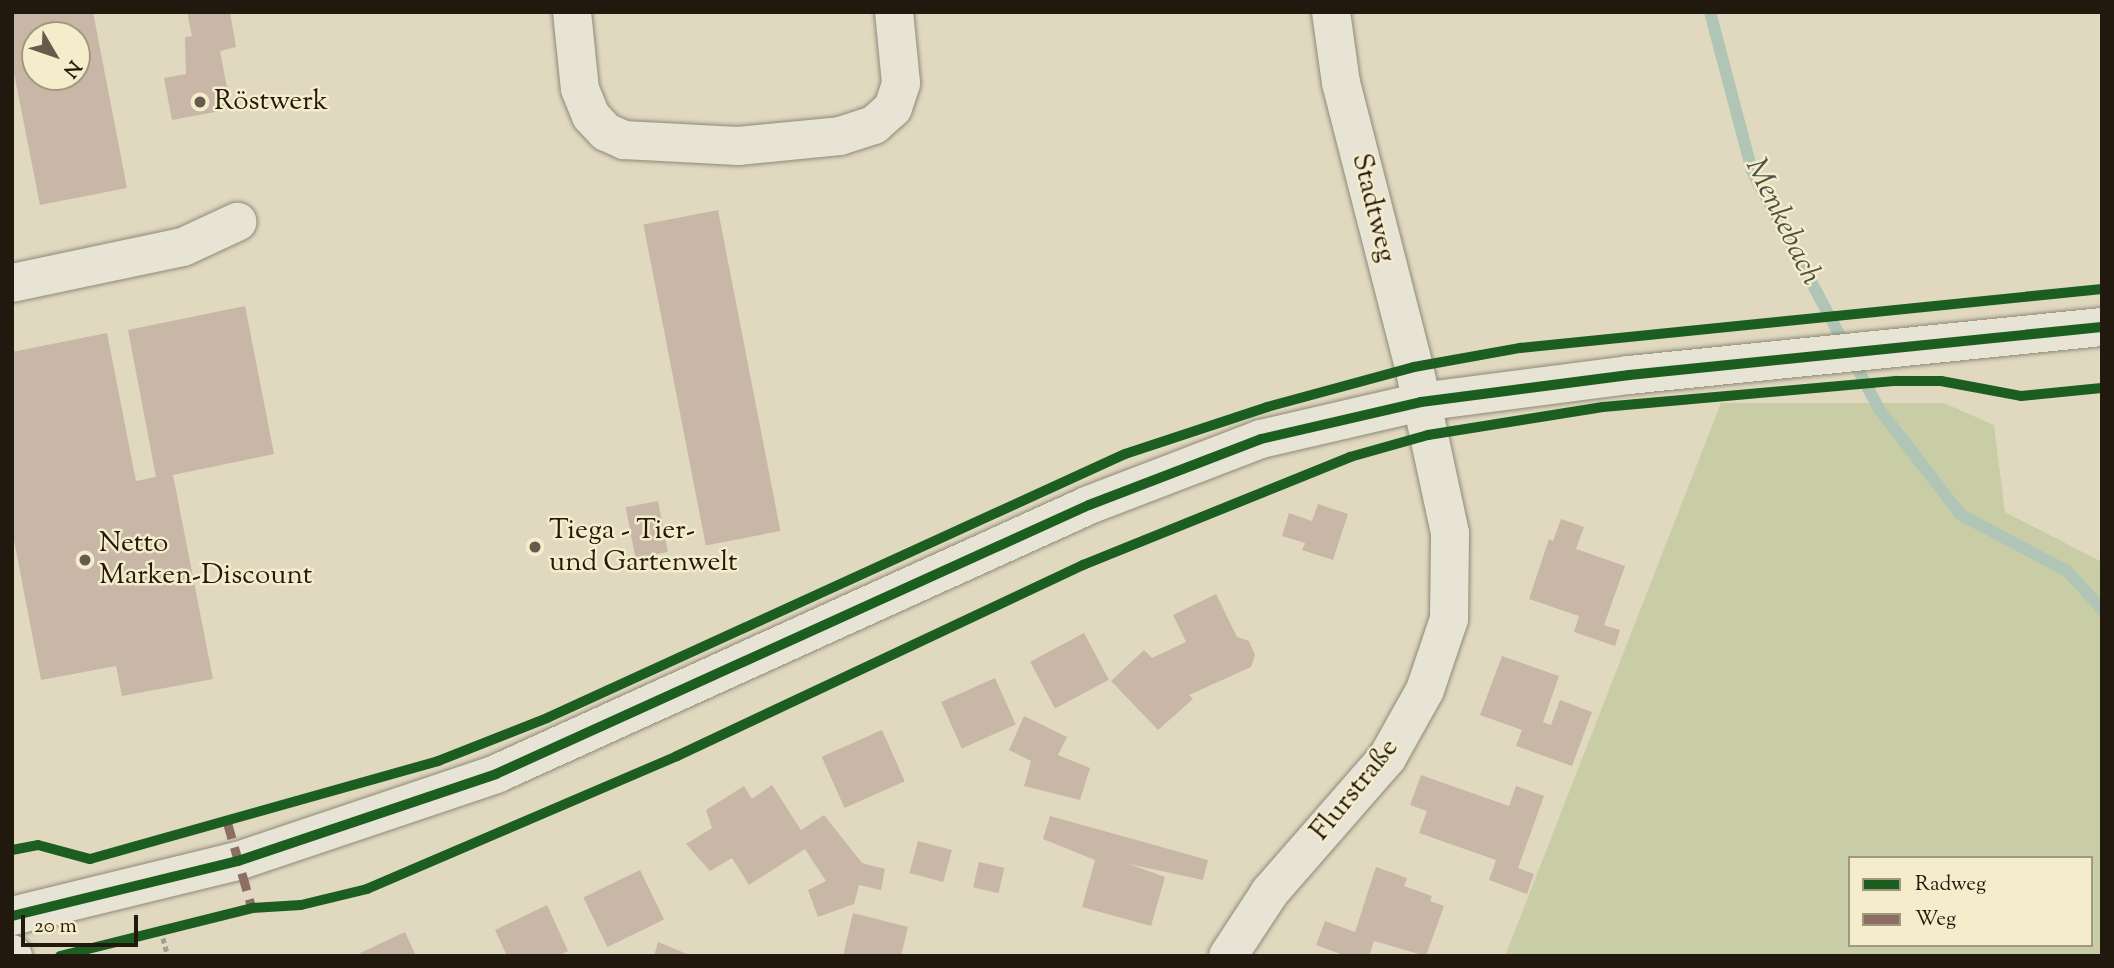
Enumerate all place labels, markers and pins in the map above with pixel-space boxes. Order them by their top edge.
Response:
place label: Röstwerk [214,85,328,119]
marker: Röstwerk [192,94,208,110]
place label: Tiega - Tier- und Gartenwelt [549,514,738,580]
place label: Netto Marken-Discount [99,527,312,593]
marker: Tiega - Tier- und Gartenwelt [527,539,543,555]
marker: Netto Marken-Discount [77,552,93,568]

